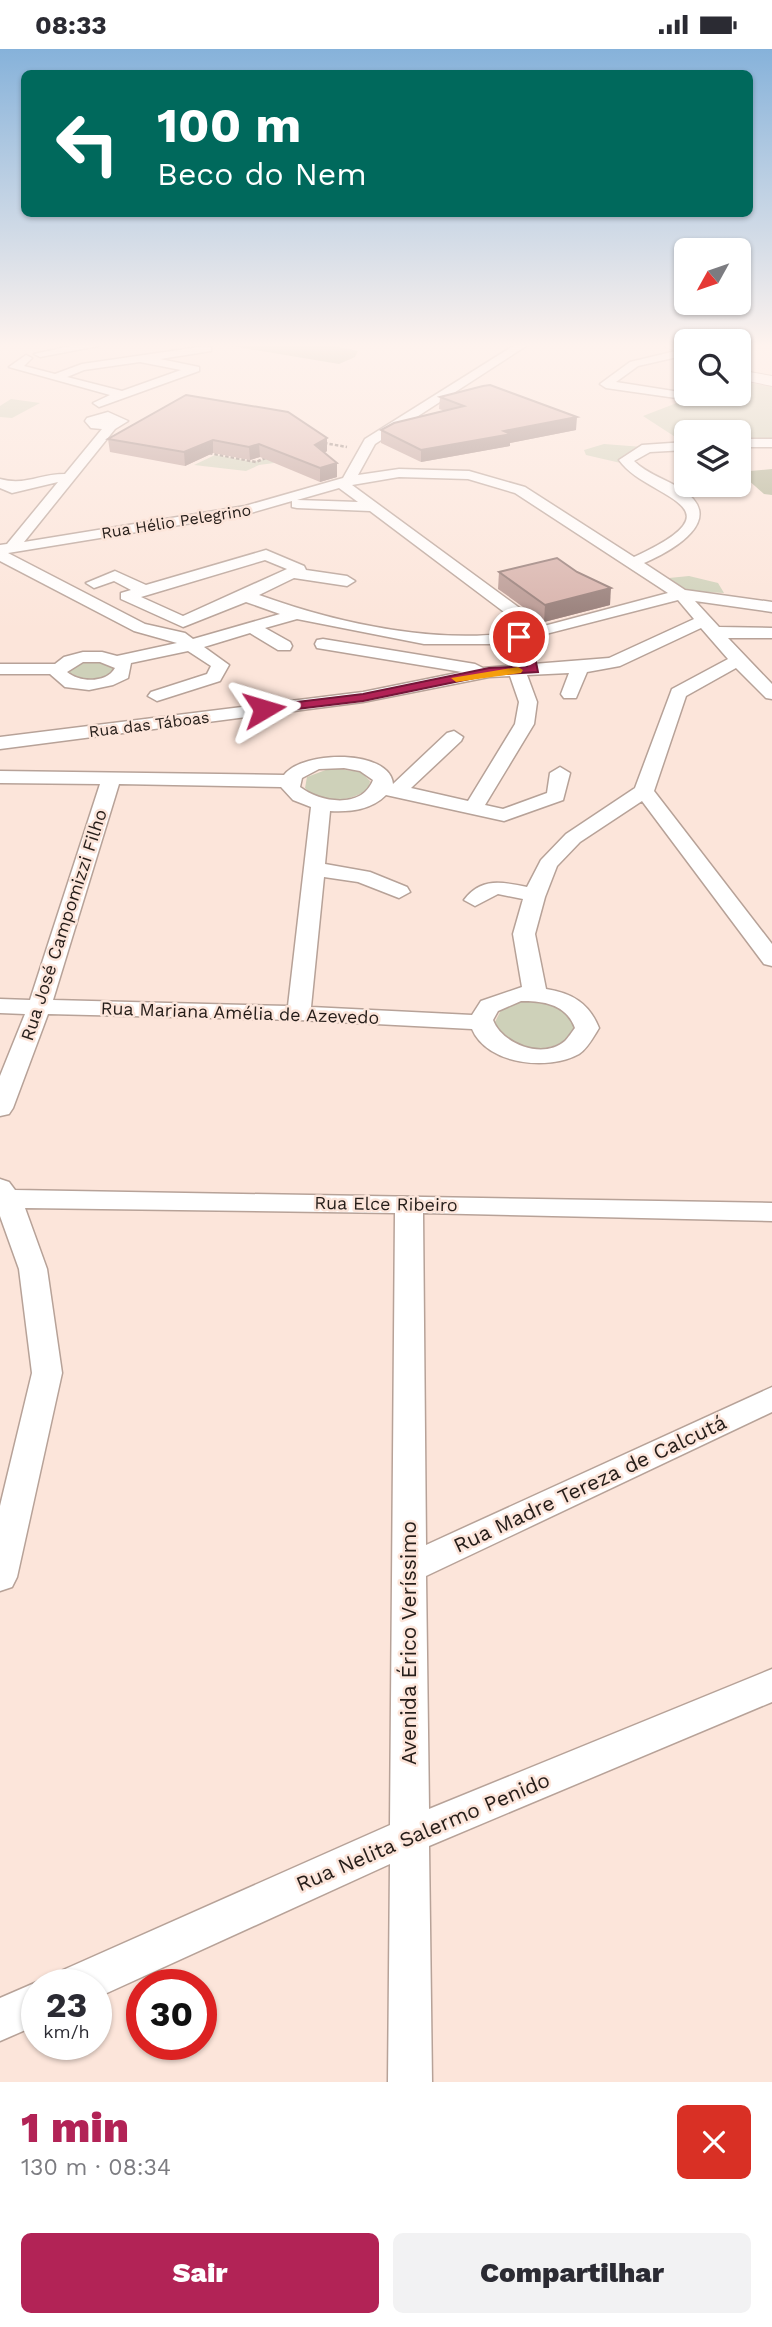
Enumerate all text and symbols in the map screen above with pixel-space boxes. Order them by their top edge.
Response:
text: 08:33 [35,10,107,40]
text: 100 m [157,96,301,154]
icon: left [42,98,133,189]
text: Beco do Nem [157,155,367,193]
north arrow [674,238,751,315]
map controls [674,238,751,497]
button: search [674,329,751,406]
button: layers [674,420,751,497]
street label: Rua Hélio Pelegrino [100,500,252,543]
pin [489,607,549,667]
icon: arrive [500,618,538,656]
position arrow [227,672,301,746]
street label: Rua das Táboas [88,708,210,741]
street label: Rua José Campomizzi Filho [16,806,111,1043]
street label: Rua Mariana Amélia de Azevedo [100,997,380,1028]
street label: Rua Elce Ribeiro [314,1192,458,1215]
street label: Rua Madre Tereza de Calcutá [449,1409,730,1558]
street label: Avenida Érico Veríssimo [396,1521,421,1765]
street label: Rua Nelita Salermo Penido [292,1767,553,1896]
speed limit sign: 30 [126,1969,217,2060]
text: 23 [46,1984,87,2026]
text: km/h [43,2021,90,2042]
text: 1 min [21,2103,129,2152]
button: close [677,2105,751,2179]
text: 130 m · 08:34 [21,2154,171,2181]
button: Sair [21,2233,379,2313]
button: Compartilhar [393,2233,751,2313]

